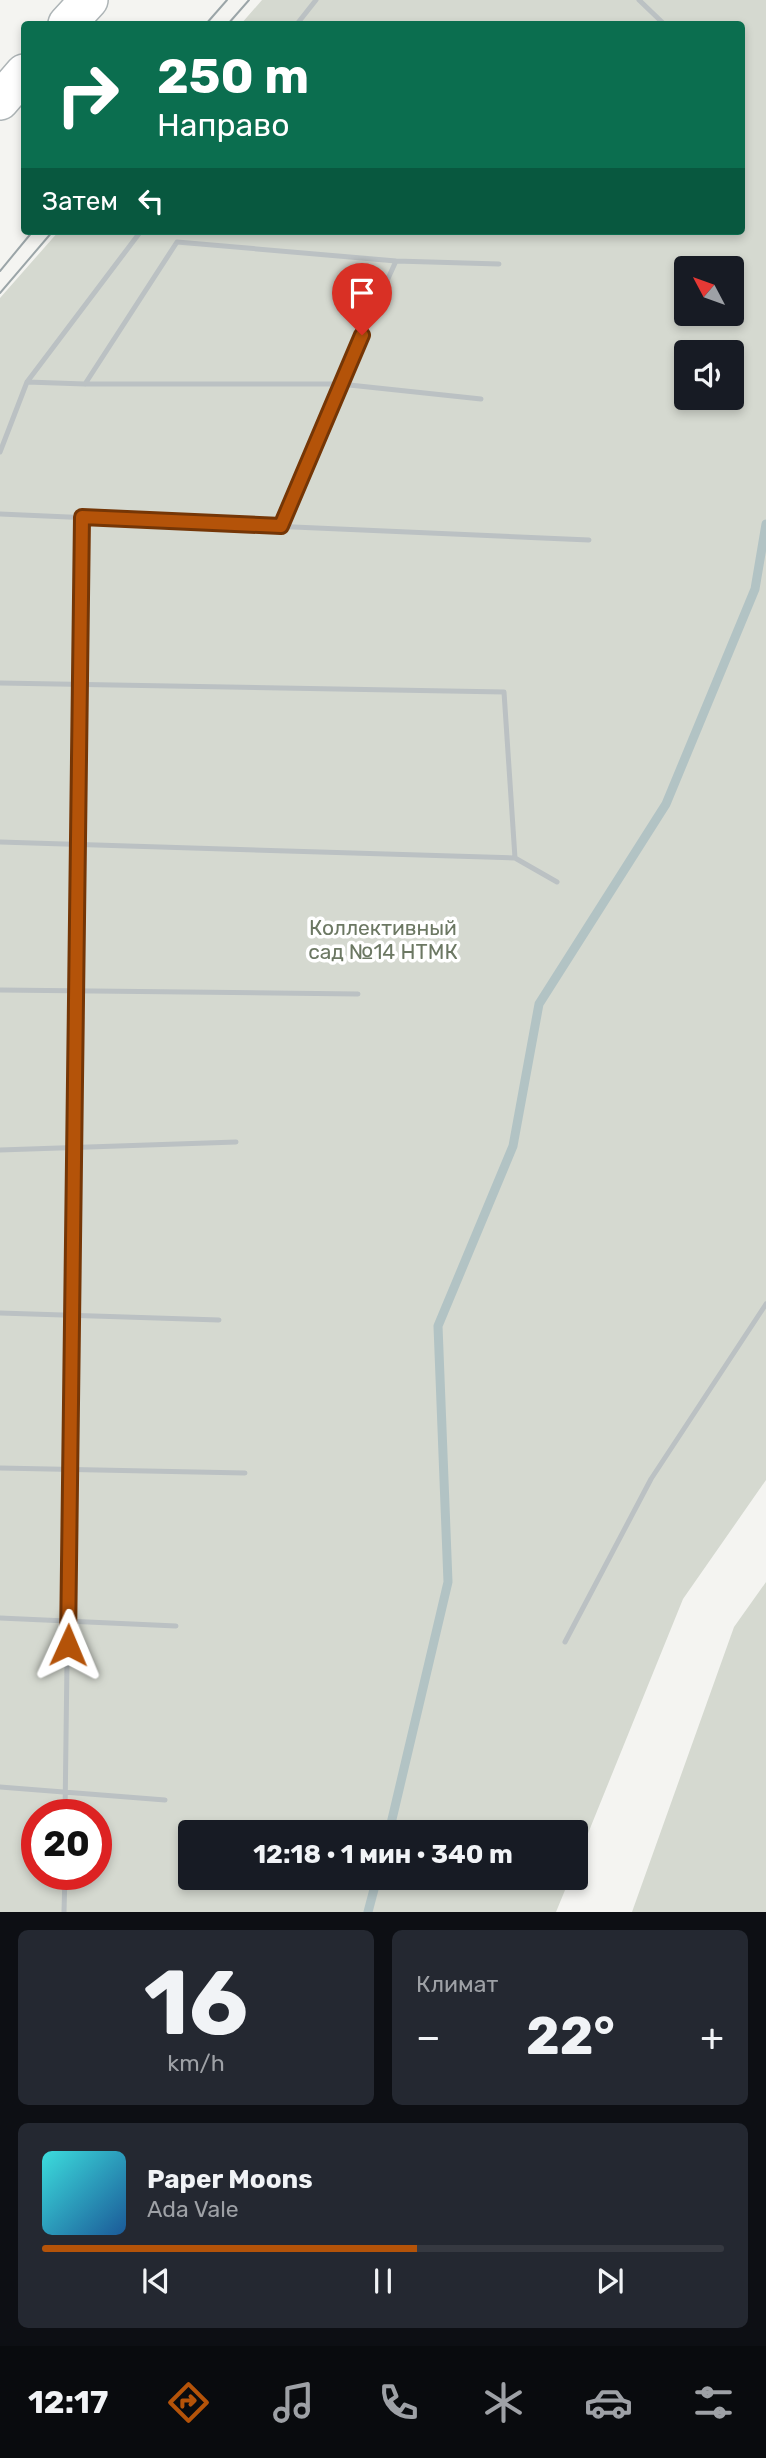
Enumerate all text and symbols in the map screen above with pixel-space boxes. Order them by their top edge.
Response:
text: 250 m [157,47,309,105]
icon: right [42,49,133,140]
text: Направо [157,106,290,144]
icon: left [132,182,170,220]
text: Затем [42,186,118,217]
north arrow [674,256,744,326]
map controls [674,256,744,410]
pin [332,263,392,335]
icon: arrive [343,274,381,312]
button: sound [674,340,744,410]
park label: Коллективный сад №14 НТМК [308,915,458,964]
position arrow [31,1608,105,1682]
speed limit sign: 20 [21,1799,112,1890]
text: 12:18 · 1 мин · 340 m [253,1839,513,1870]
text: 16 [144,1949,248,2057]
text: Климат [416,1970,498,1998]
text: 22° [526,2005,615,2067]
text: − [416,2014,441,2060]
text: + [700,2014,724,2060]
text: km/h [167,2049,225,2077]
text: Paper Moons [147,2164,313,2195]
text: Ada Vale [147,2195,239,2223]
icon: previous [137,2262,175,2300]
icon: pause [364,2262,402,2300]
icon: next [591,2262,629,2300]
icon: directions [164,2378,213,2427]
icon: music [269,2378,318,2427]
icon: phone [374,2378,423,2427]
icon: climate [479,2378,528,2427]
icon: car [584,2378,633,2427]
icon: filters [689,2378,738,2427]
text: 12:17 [28,2383,108,2421]

